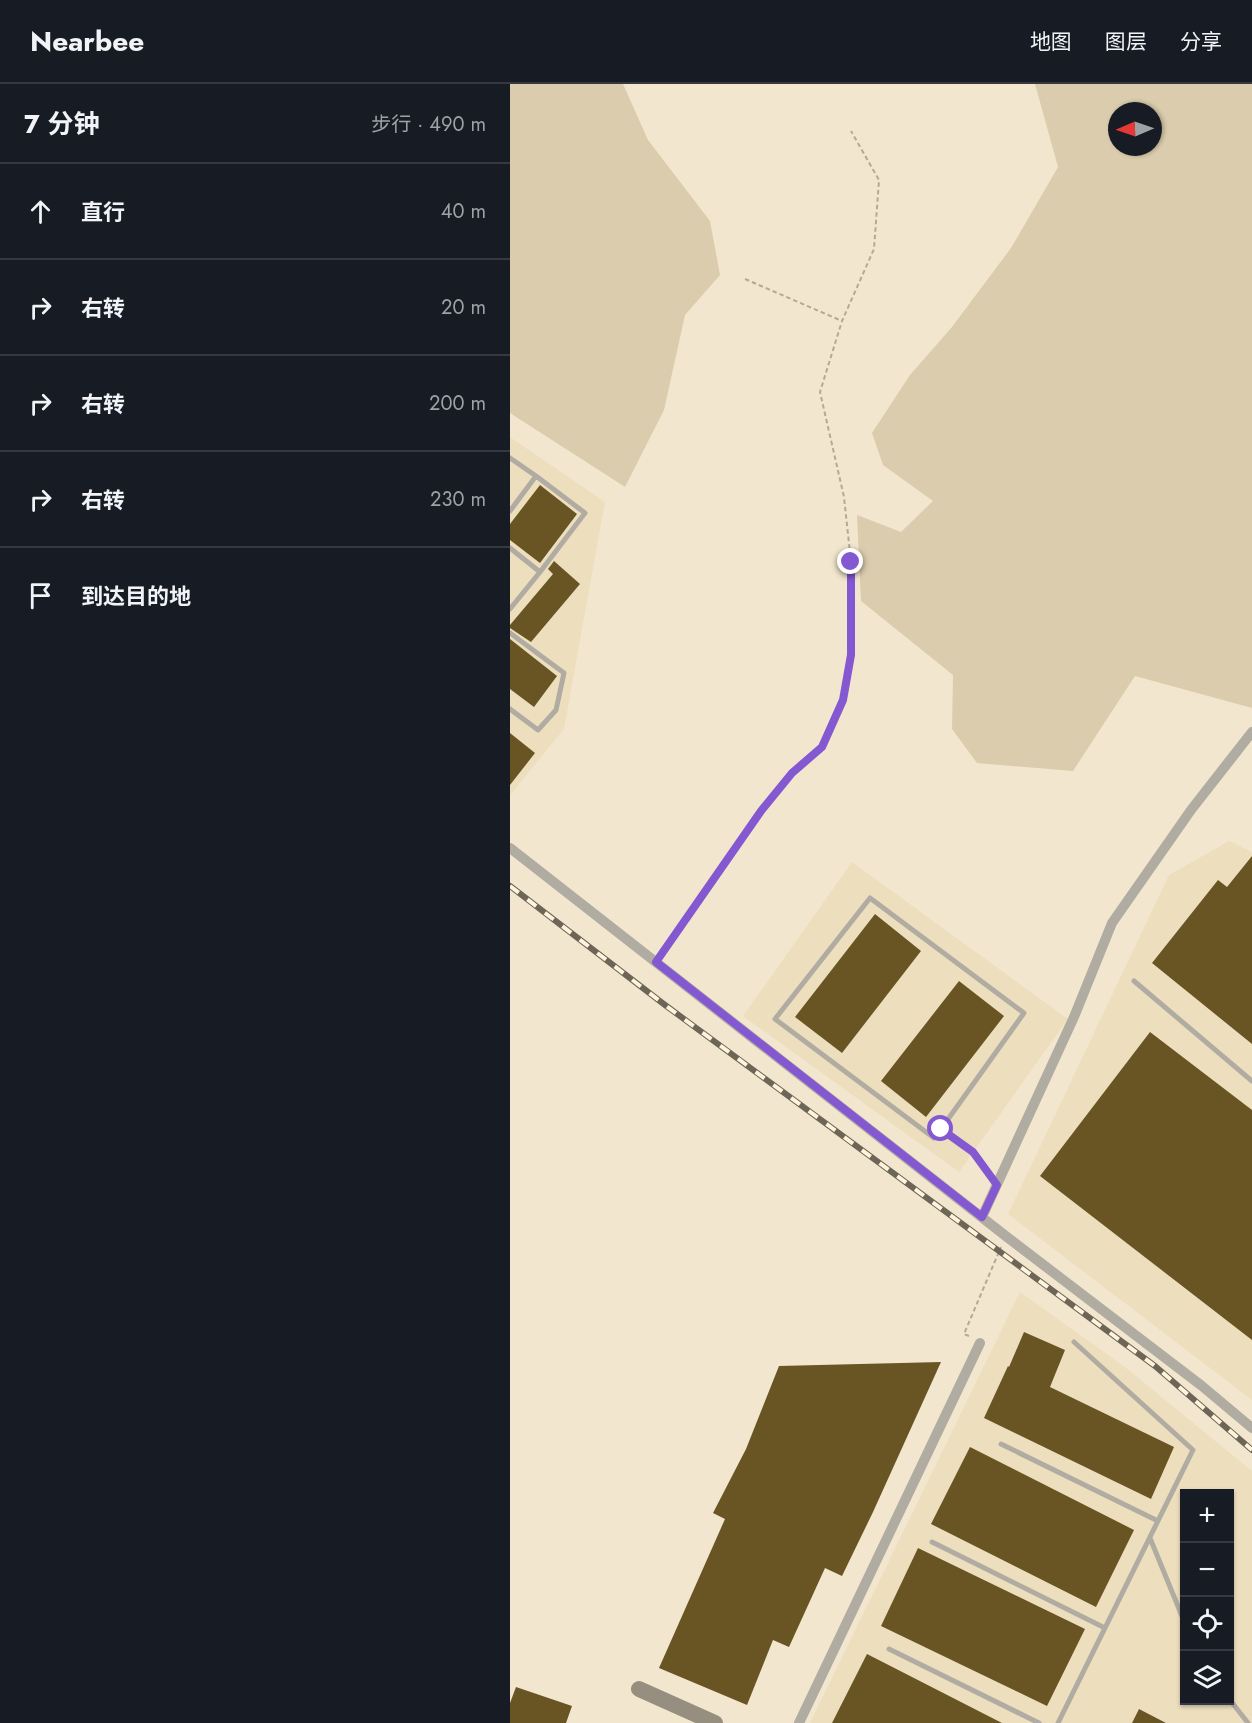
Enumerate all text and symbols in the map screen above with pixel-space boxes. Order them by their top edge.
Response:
text: Nearbee [30,21,144,62]
text: 地图 [1030,27,1072,57]
text: 图层 [1105,27,1147,57]
text: 分享 [1180,27,1222,57]
north arrow [1108,102,1162,156]
text: 7 分钟 [24,105,99,143]
text: 步行 · 490 m [371,110,486,139]
icon: ahead [24,195,57,228]
text: 直行 [81,196,125,228]
text: 40 m [441,197,486,226]
icon: right [24,291,57,324]
text: 右转 [81,292,125,324]
text: 20 m [441,293,486,322]
icon: right [24,387,57,420]
text: 右转 [81,388,125,420]
text: 200 m [429,389,486,418]
icon: right [24,483,57,516]
text: 右转 [81,484,125,516]
text: 230 m [430,485,486,514]
route end [837,548,863,574]
icon: arrive [24,579,57,612]
text: 到达目的地 [81,580,191,612]
route start [927,1115,953,1141]
map controls [1180,1489,1234,1705]
button: + [1180,1489,1234,1543]
button: − [1180,1543,1234,1597]
button: locate [1180,1597,1234,1651]
button: layers [1180,1651,1234,1705]

